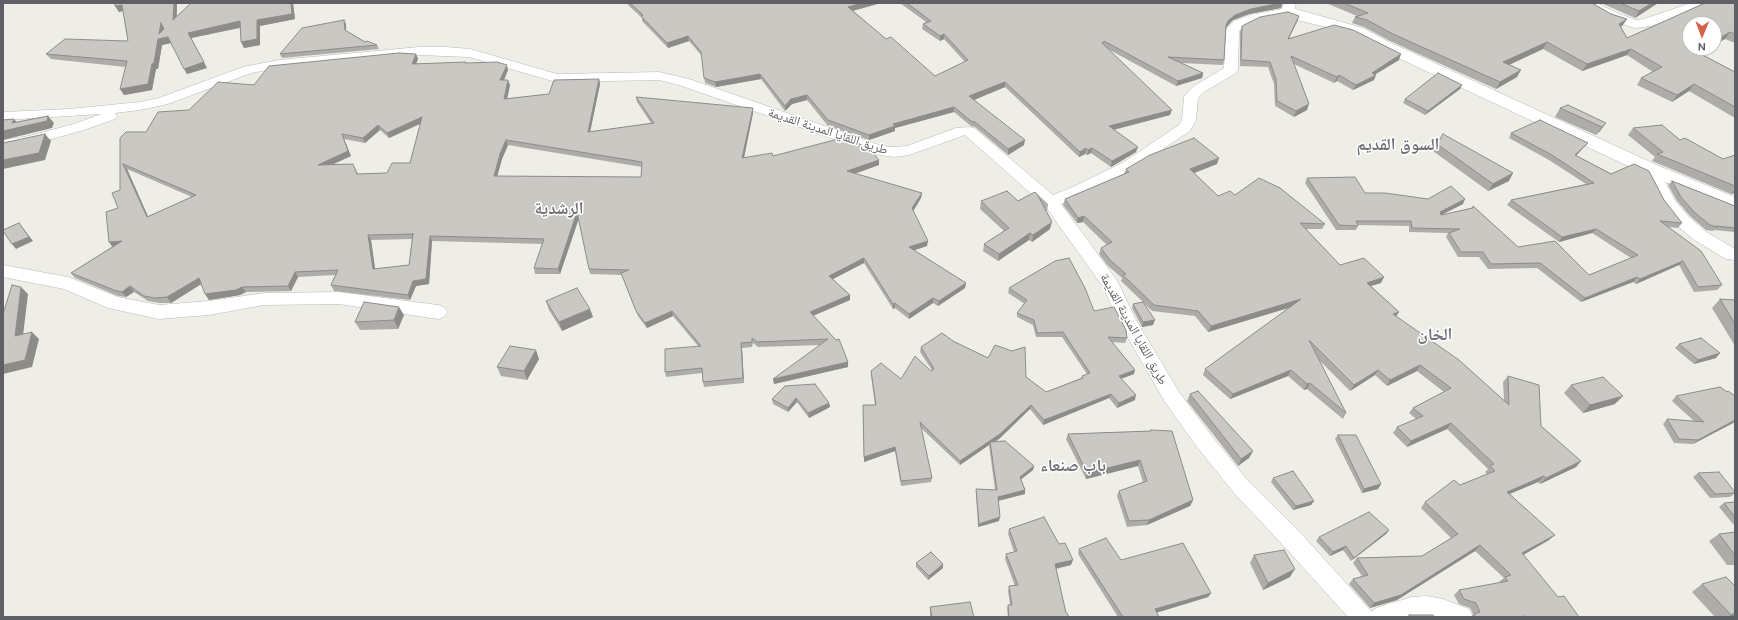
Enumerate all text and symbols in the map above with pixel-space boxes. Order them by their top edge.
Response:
north arrow [1682,16,1722,56]
text: N [1698,41,1706,53]
street label: طريق اللقايا المدينة القديمة [766,104,890,158]
district label: السوق القديم [1357,134,1439,154]
district label: الرشدية [534,198,584,218]
street label: طريق اللقايا المدينة القديمة [1097,271,1171,387]
district label: الخان [1418,324,1452,344]
district label: باب صنعاء [1040,455,1106,475]

